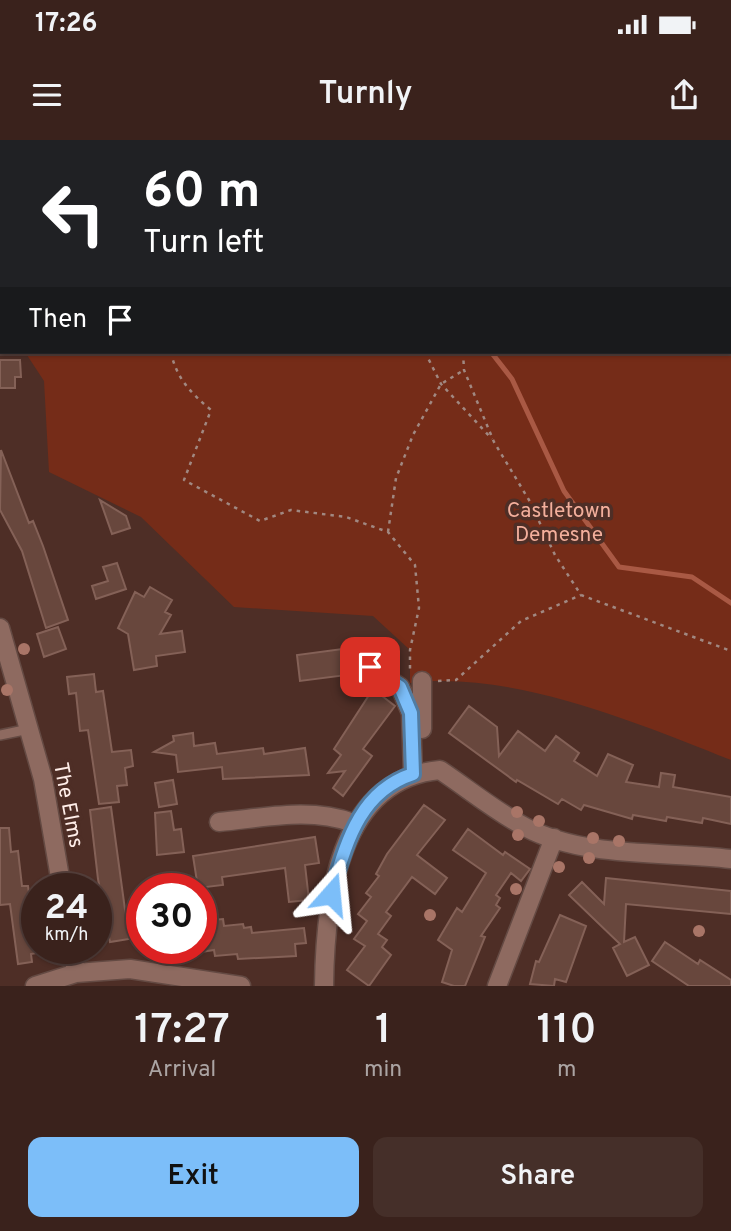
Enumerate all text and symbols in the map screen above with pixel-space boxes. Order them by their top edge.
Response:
text: 17:26 [35,8,98,41]
text: Turnly [318,75,413,115]
icon: menu [28,76,66,114]
icon: share [665,76,703,114]
text: 60 m [143,163,261,225]
icon: left [28,168,119,259]
text: Turn left [143,224,264,264]
icon: arrive [101,301,139,339]
text: Then [28,304,87,337]
park label: Castletown Demesne [507,498,611,549]
pin [340,637,400,697]
icon: arrive [351,648,389,686]
street label: The Elms [46,760,89,850]
position arrow [294,857,368,931]
speed limit sign: 30 [126,873,217,964]
text: 24 [45,887,88,931]
text: km/h [45,924,88,947]
text: 17:27 [134,1005,230,1058]
text: 1 [375,1005,391,1058]
text: 110 [537,1005,597,1058]
text: Arrival [148,1056,216,1085]
text: min [364,1056,402,1085]
text: m [557,1056,576,1085]
button: Exit [28,1137,359,1217]
button: Share [373,1137,703,1217]

